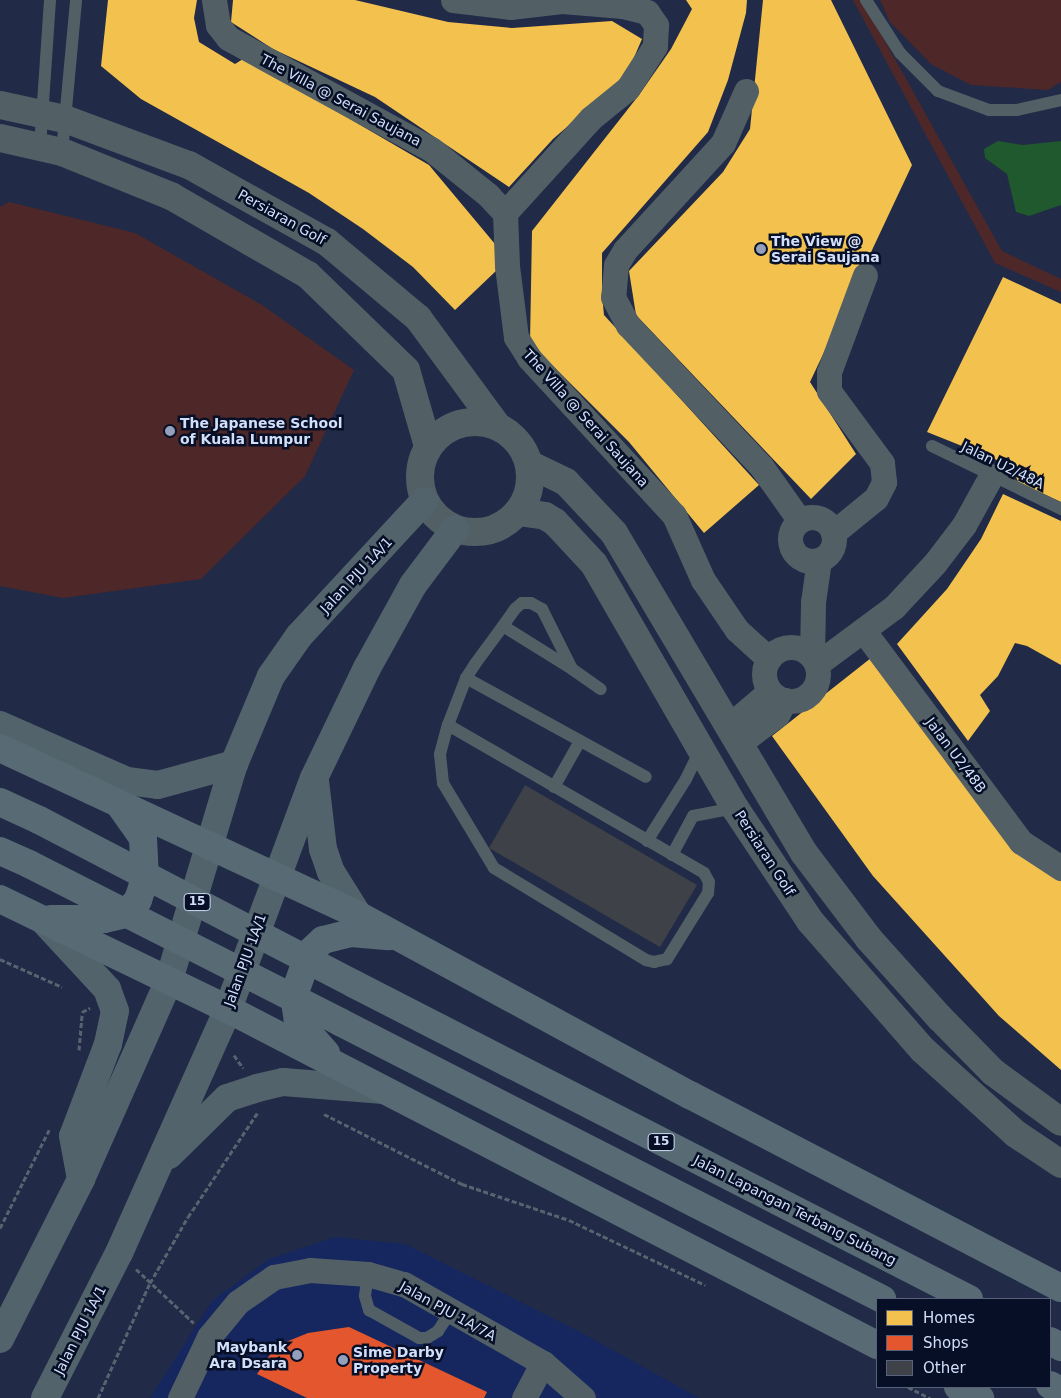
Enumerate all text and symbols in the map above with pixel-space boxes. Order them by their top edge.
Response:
street label: The Villa @ Serai Saujana [258,50,424,150]
street label: Persiaran Golf [235,186,329,248]
place label: The View @ Serai Saujana [771,233,880,266]
marker: The View @ Serai Saujana [755,243,767,255]
street label: The Villa @ Serai Saujana [520,346,652,490]
place label: The Japanese School of Kuala Lumpur [180,415,343,448]
marker: The Japanese School of Kuala Lumpur [164,425,176,437]
street label: Jalan U2/48A [959,438,1047,492]
street label: Jalan PJU 1A/1 [316,533,396,617]
street label: Jalan U2/48B [922,714,990,796]
street label: Persiaran Golf [731,807,799,899]
road number: 15 [183,892,211,912]
street label: Jalan PJU 1A/1 [220,911,270,1009]
road number: 15 [647,1132,675,1152]
street label: Jalan Lapangan Terbang Subang [691,1151,899,1269]
street label: Jalan PJU 1A/7A [397,1278,499,1344]
street label: Jalan PJU 1A/1 [50,1283,110,1377]
legend [876,1298,1051,1388]
text: Homes [923,1309,975,1327]
text: Shops [923,1334,969,1352]
place label: Maybank Ara Dsara [209,1339,287,1371]
place label: Sime Darby Property [353,1344,444,1376]
marker: Maybank Ara Dsara [291,1349,303,1361]
marker: Sime Darby Property [337,1354,349,1366]
text: Other [923,1359,966,1377]

